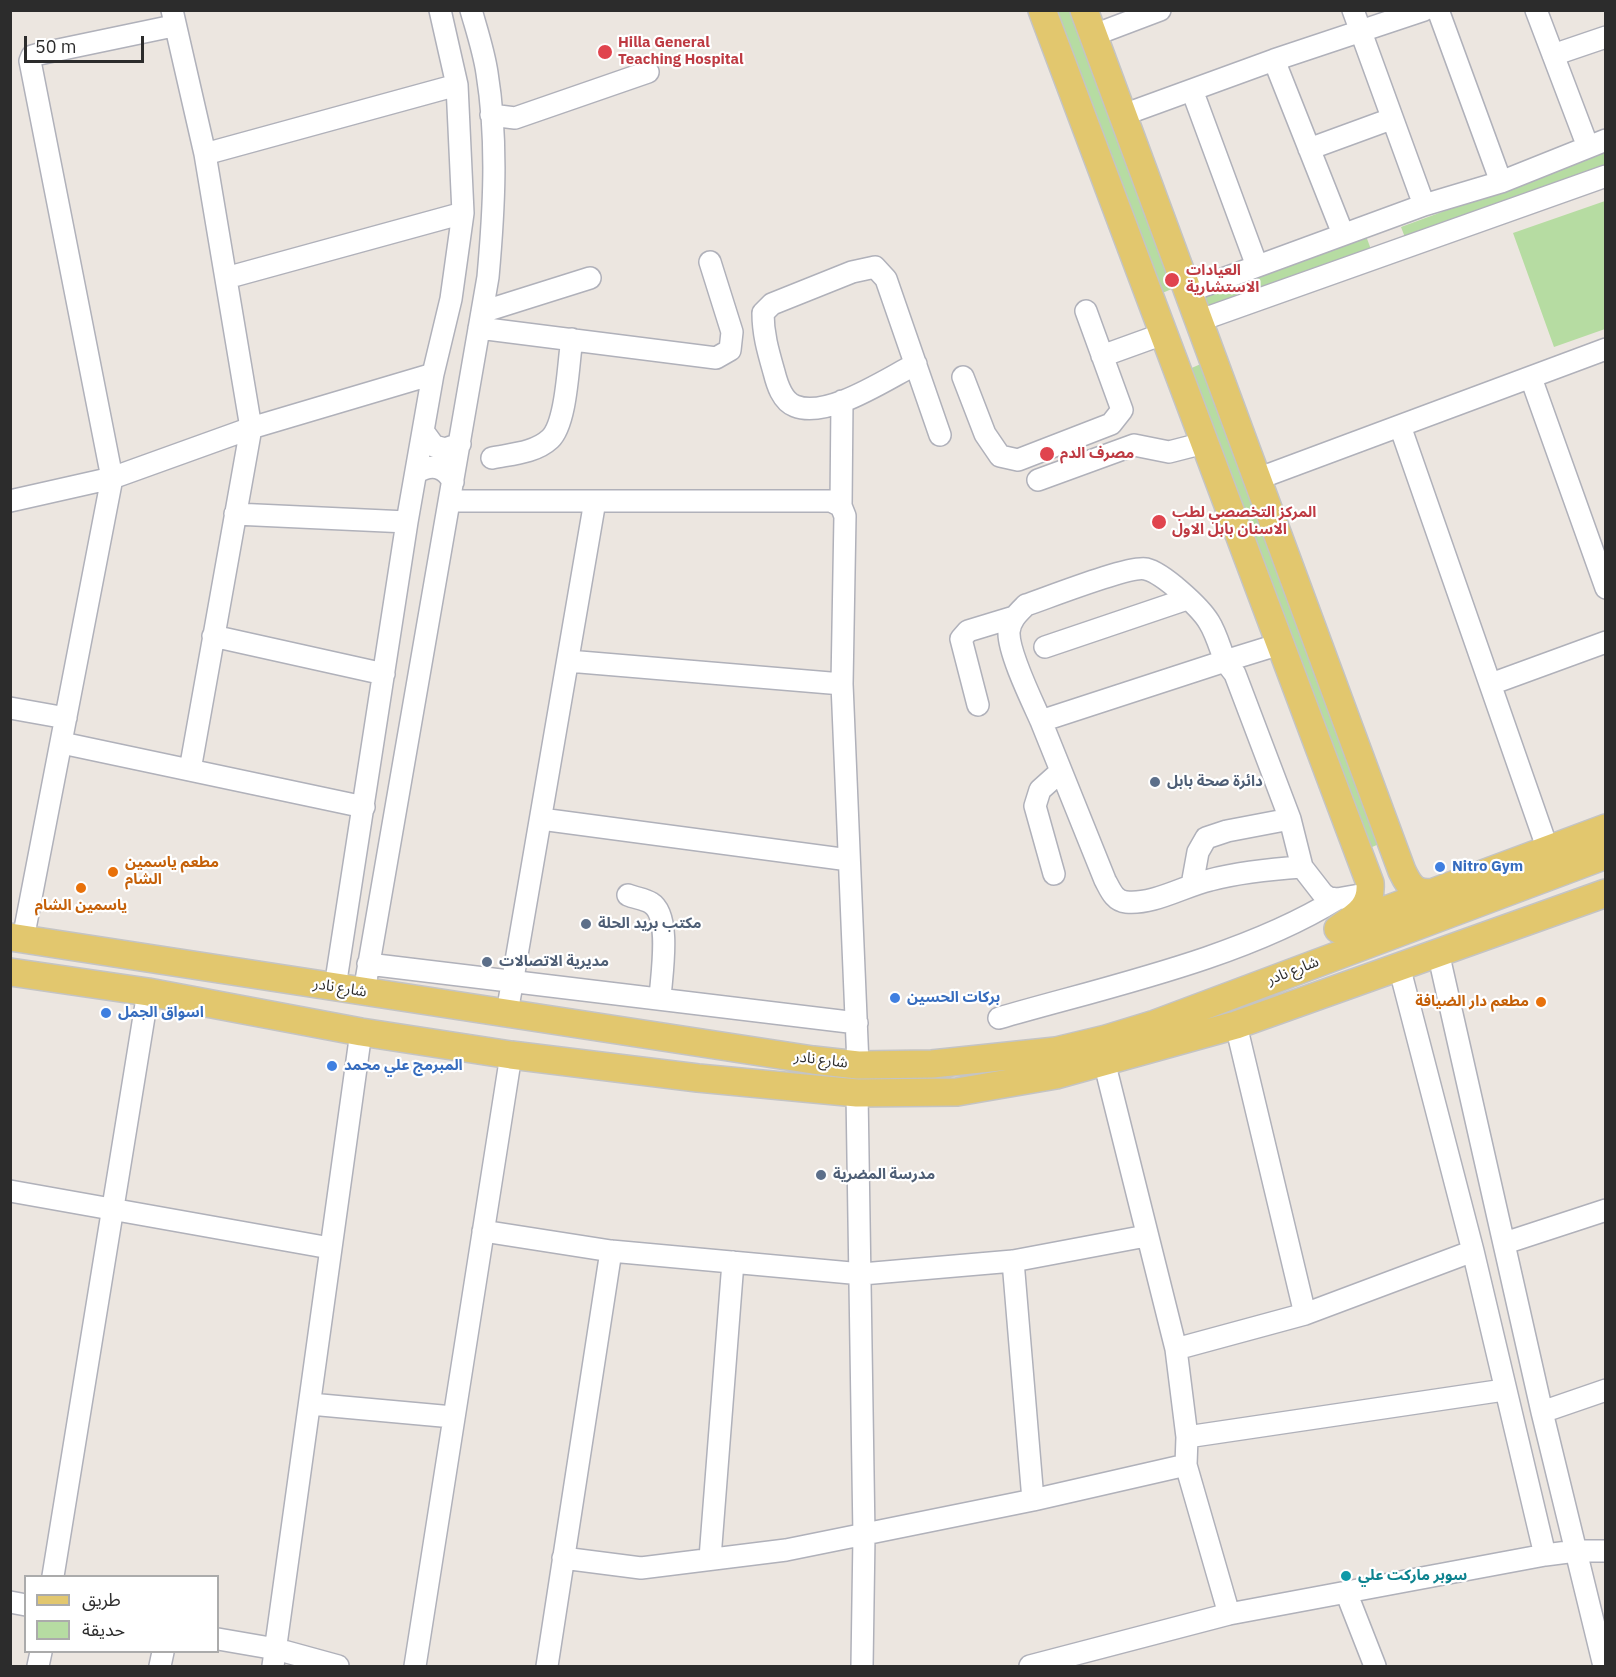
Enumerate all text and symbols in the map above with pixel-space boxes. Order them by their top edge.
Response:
scale bar [27,24,147,62]
place label: Hilla General Teaching Hospital [618,34,744,69]
text: 50 m [35,35,77,58]
marker: Hilla General Teaching Hospital [596,43,614,61]
place label: العيادات الاستشارية [1186,262,1259,297]
marker: العيادات الاستشارية [1163,271,1181,289]
marker: مصرف الدم [1038,445,1056,463]
place label: مصرف الدم [1060,445,1134,463]
place label: المركز التخصصي لطب الاسنان بابل الاول [1172,504,1316,539]
marker: المركز التخصصي لطب الاسنان بابل الاول [1150,513,1168,531]
place label: دائرة صحة بابل [1167,773,1263,791]
marker: دائرة صحة بابل [1148,775,1162,789]
place label: مطعم ياسمين الشام [125,854,219,889]
place label: Nitro Gym [1452,858,1523,876]
marker: Nitro Gym [1433,860,1447,874]
marker: مطعم ياسمين الشام [106,865,120,879]
marker: ياسمين الشام [74,881,88,895]
place label: ياسمين الشام [35,897,127,915]
place label: مكتب بريد الحلة [598,915,702,933]
marker: مكتب بريد الحلة [579,917,593,931]
place label: مديرية الاتصالات [499,953,609,971]
street label: شارع نادر [1265,953,1321,989]
marker: مديرية الاتصالات [480,955,494,969]
street label: شارع نادر [312,975,368,1001]
place label: بركات الحسين [907,989,1000,1007]
marker: بركات الحسين [888,991,902,1005]
place label: مطعم دار الضيافة [1415,993,1529,1011]
marker: مطعم دار الضيافة [1534,995,1548,1009]
place label: اسواق الجمل [118,1004,204,1022]
marker: اسواق الجمل [99,1006,113,1020]
street label: شارع نادر [793,1048,849,1072]
place label: المبرمج علي محمد [344,1057,463,1075]
marker: المبرمج علي محمد [325,1059,339,1073]
place label: مدرسة المضرية [833,1166,935,1184]
marker: مدرسة المضرية [814,1168,828,1182]
place label: سوبر ماركت علي [1358,1567,1467,1585]
marker: سوبر ماركت علي [1339,1569,1353,1583]
legend [24,1575,219,1653]
text: طريق [82,1588,121,1611]
text: حديقة [82,1618,125,1641]

